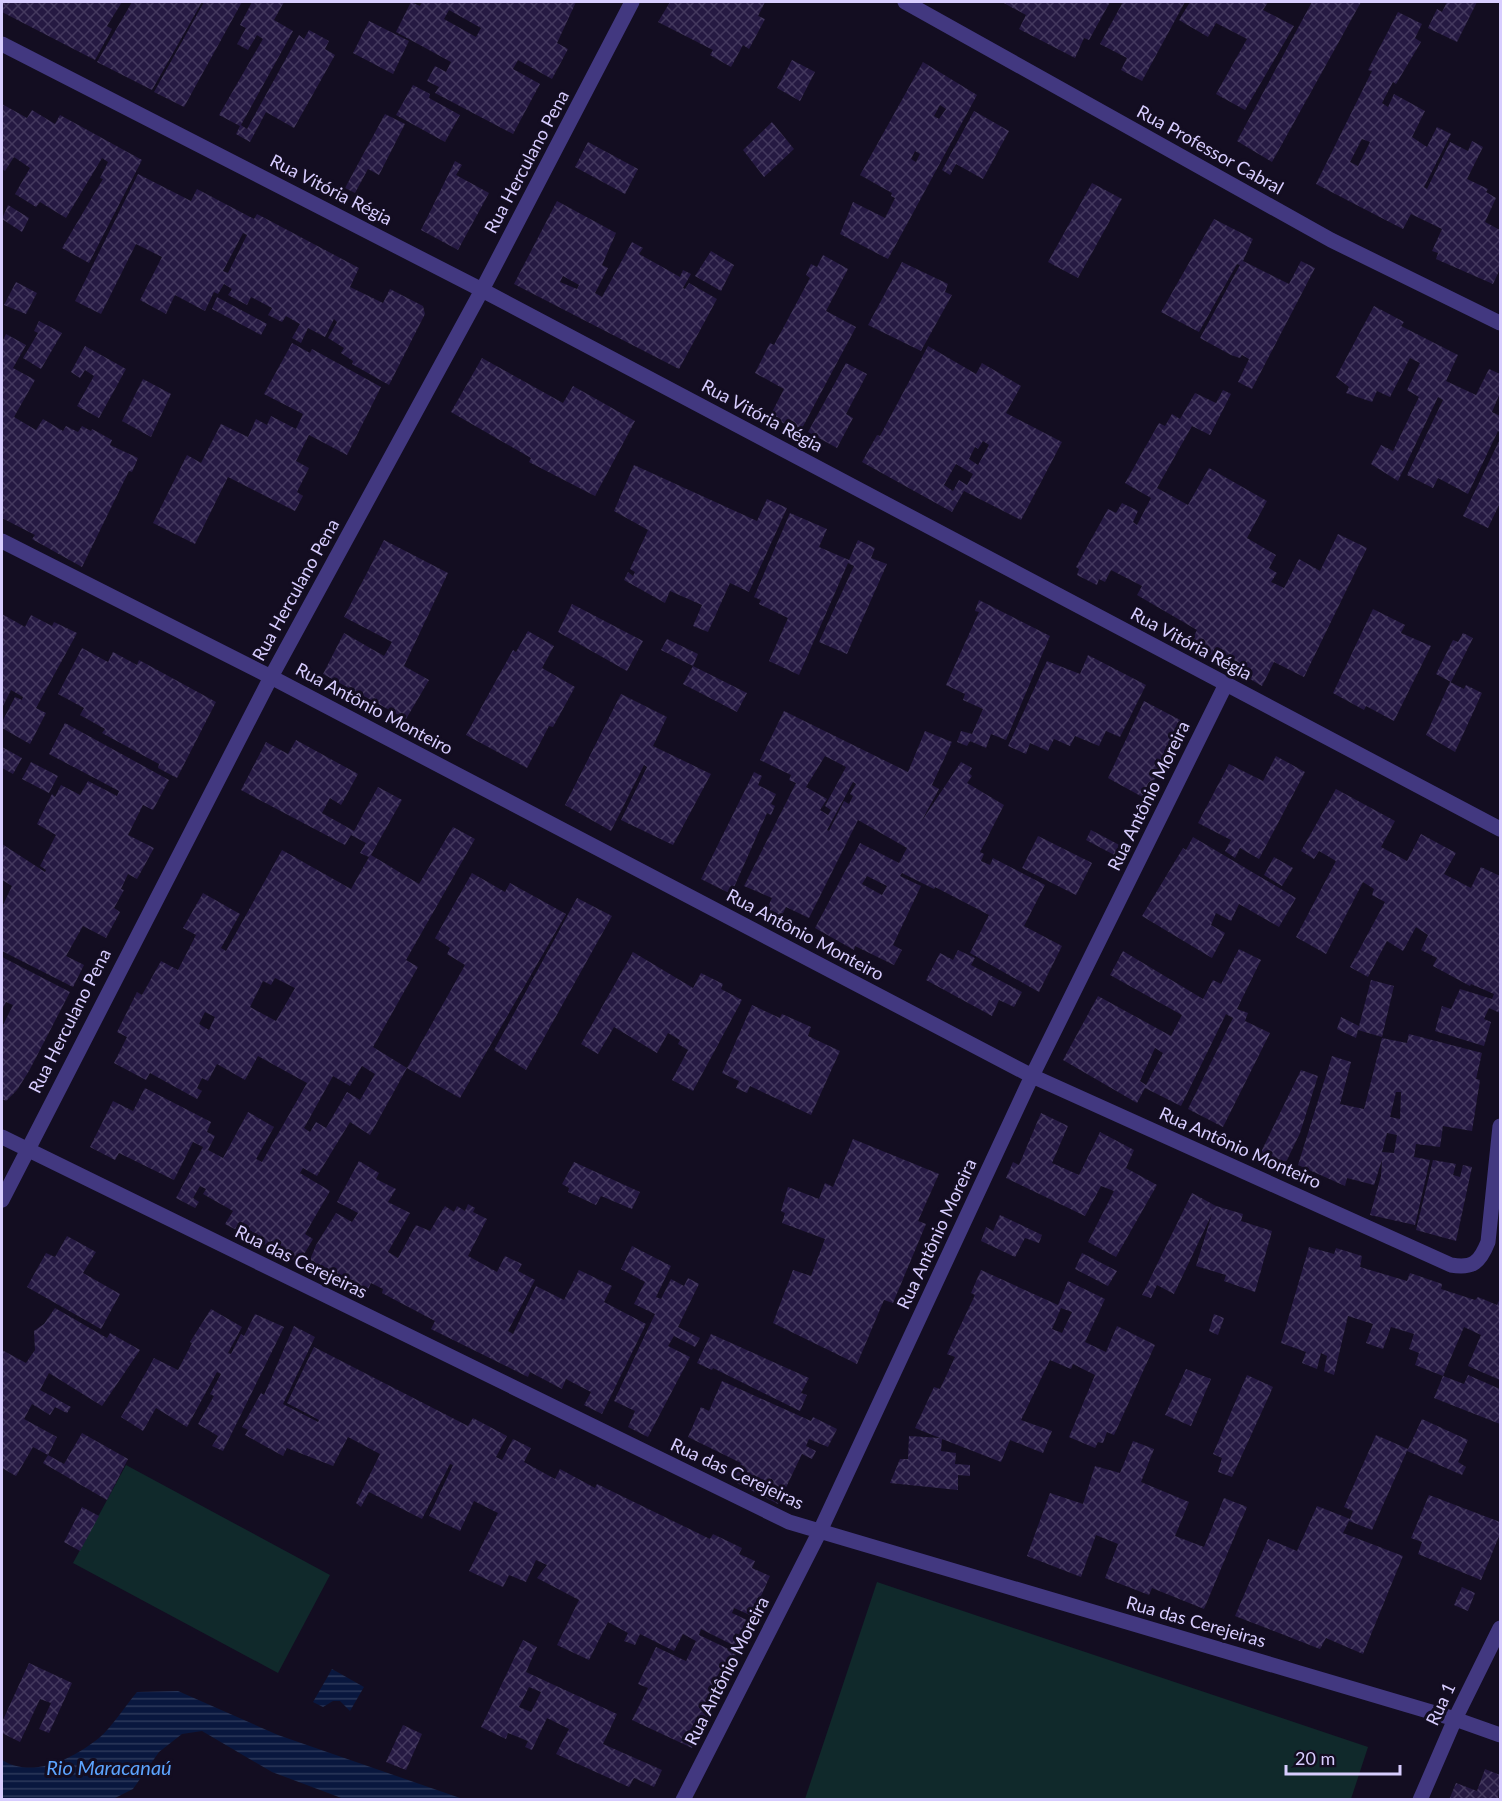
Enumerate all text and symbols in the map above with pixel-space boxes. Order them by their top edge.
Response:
street label: Rua Herculano Pena [479,86,573,237]
street label: Rua Professor Cabral [1133,100,1288,199]
street label: Rua Vitória Régia [267,149,396,229]
street label: Rua Vitória Régia [698,374,827,456]
street label: Rua Herculano Pena [247,515,343,664]
street label: Rua Vitória Régia [1127,602,1256,684]
street label: Rua Antônio Monteiro [292,657,457,759]
street label: Rua Antônio Moreira [1102,717,1194,874]
street label: Rua Antônio Monteiro [723,883,888,985]
street label: Rua Herculano Pena [23,945,115,1096]
street label: Rua Antônio Monteiro [1156,1101,1325,1193]
street label: Rua Antônio Moreira [892,1155,981,1312]
street label: Rua das Cerejeiras [232,1220,371,1303]
street label: Rua das Cerejeiras [667,1433,808,1514]
street label: Rua das Cerejeiras [1124,1591,1269,1652]
street label: Rua Antônio Moreira [679,1593,773,1748]
street label: Rua 1 [1421,1679,1460,1729]
scale bar [1286,1738,1400,1776]
text: 20 m [1295,1747,1335,1769]
water label: Rio Maracanaú [46,1755,172,1779]

